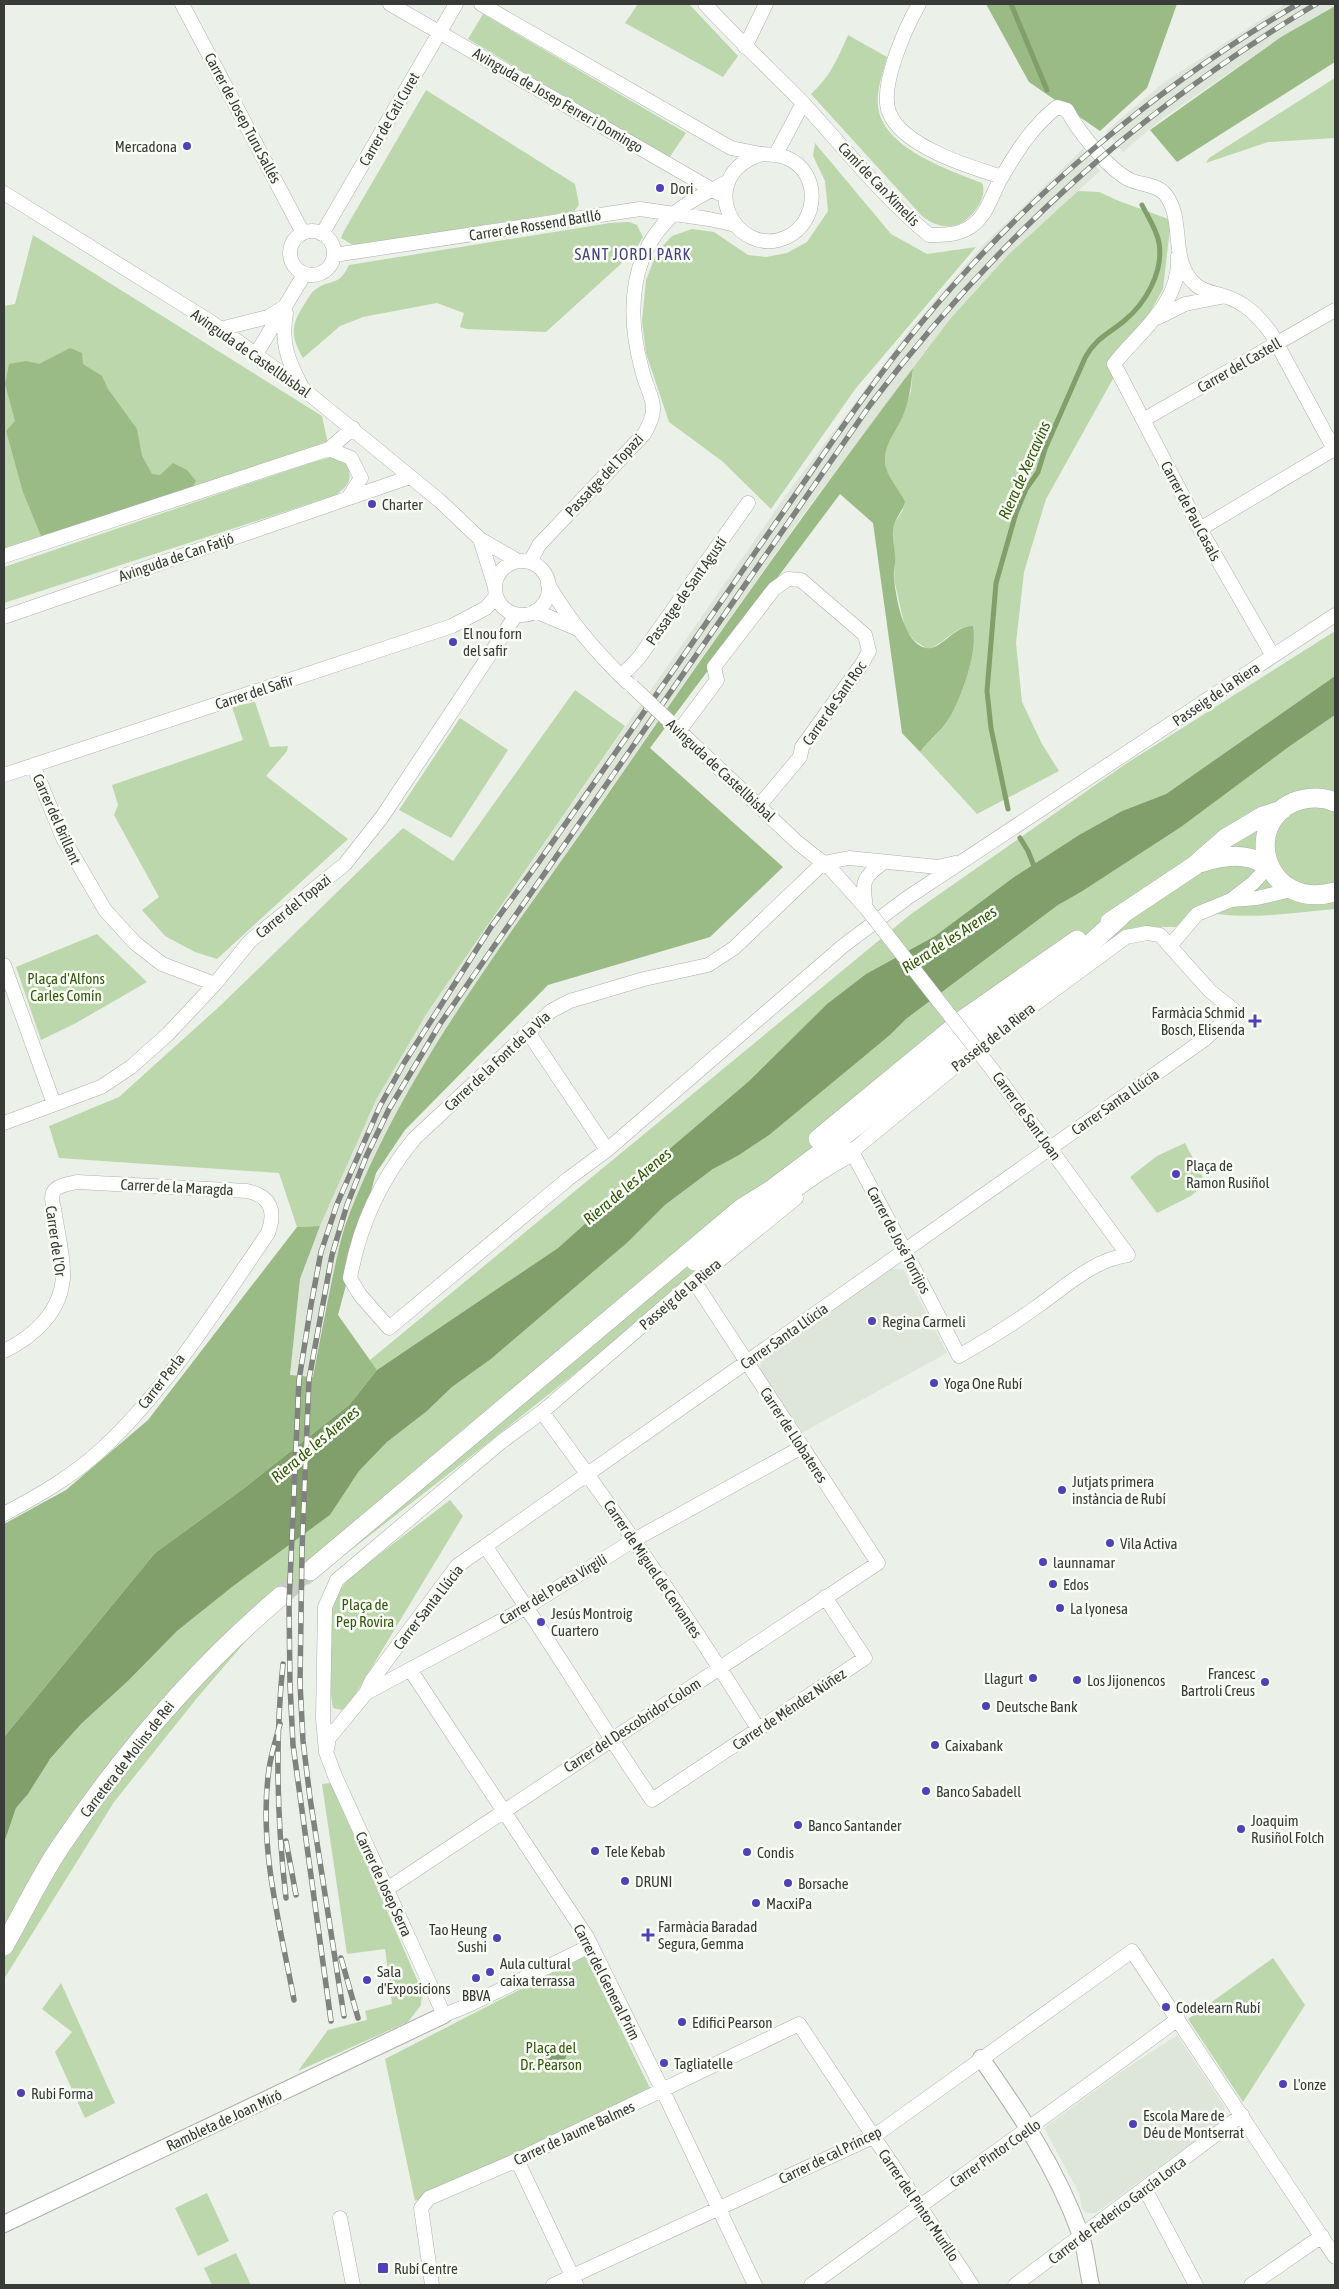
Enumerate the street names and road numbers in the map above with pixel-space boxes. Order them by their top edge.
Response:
street label: Avinguda de Josep Ferrer i Domingo [470,44,646,156]
street label: Carrer de Josep Turu Sallés [201,50,285,186]
street label: Carrer de Cati Curet [355,69,423,169]
street label: Camí de Can Ximelis [835,139,923,229]
street label: Carrer de Rossend Batlló [468,206,602,244]
street label: Avinguda de Castellbisbal [188,305,314,401]
street label: Carrer del Castell [1194,334,1284,396]
street label: Passatge del Topazi [561,430,647,520]
street label: Carrer de Pau Casals [1158,458,1224,564]
street label: Avinguda de Can Fatjó [116,529,236,585]
street label: Passatge de Sant Agustí [642,533,730,648]
street label: Carrer de Sant Roc [799,657,870,748]
street label: Passeig de la Riera [1169,659,1263,729]
street label: Carrer del Safir [213,671,296,713]
street label: Avinguda de Castellbisbal [663,715,779,825]
street label: Carrer del Brillant [29,771,85,867]
street label: Carrer del Topazi [252,871,334,941]
street label: Passeig de la Riera [948,999,1038,1075]
street label: Carrer de la Font de la Via [441,1008,553,1114]
street label: Carrer Santa Llúcia [1068,1066,1162,1138]
street label: Carrer de Sant Joan [989,1069,1065,1163]
street label: Carrer de la Maragda [120,1176,234,1198]
street label: Carrer de José Torrijos [864,1184,934,1296]
street label: Carrer de l'Or [43,1204,69,1278]
street label: Passeig de la Riera [636,1255,724,1333]
street label: Carrer Santa Llúcia [737,1300,831,1372]
street label: Carrer Perla [134,1350,188,1412]
street label: Carrer de Llobateres [757,1384,831,1486]
street label: Carrer de Miguel de Cervantes [601,1497,705,1641]
street label: Carrer del Poeta Virgili [496,1550,610,1628]
street label: Carrer Santa Llúcia [390,1561,466,1653]
street label: Carrer de Méndez Núñez [729,1664,849,1753]
street label: Carrer del Descobridor Colom [560,1674,704,1776]
street label: Carretera de Molins de Rei [76,1698,178,1820]
street label: Carrer de Josep Serra [352,1829,416,1939]
street label: Carrer del General Prim [570,1921,644,2043]
street label: Rambleta de Joan Miró [164,2086,284,2154]
street label: Carrer de Jaume Balmes [511,2098,637,2168]
street label: Carrer Pintor Coello [946,2115,1044,2191]
street label: Carrer de cal Príncep [776,2123,884,2187]
street label: Carrer del Pintor Murillo [875,2146,963,2264]
street label: Carrer de Federico García Lorca [1045,2153,1189,2267]

